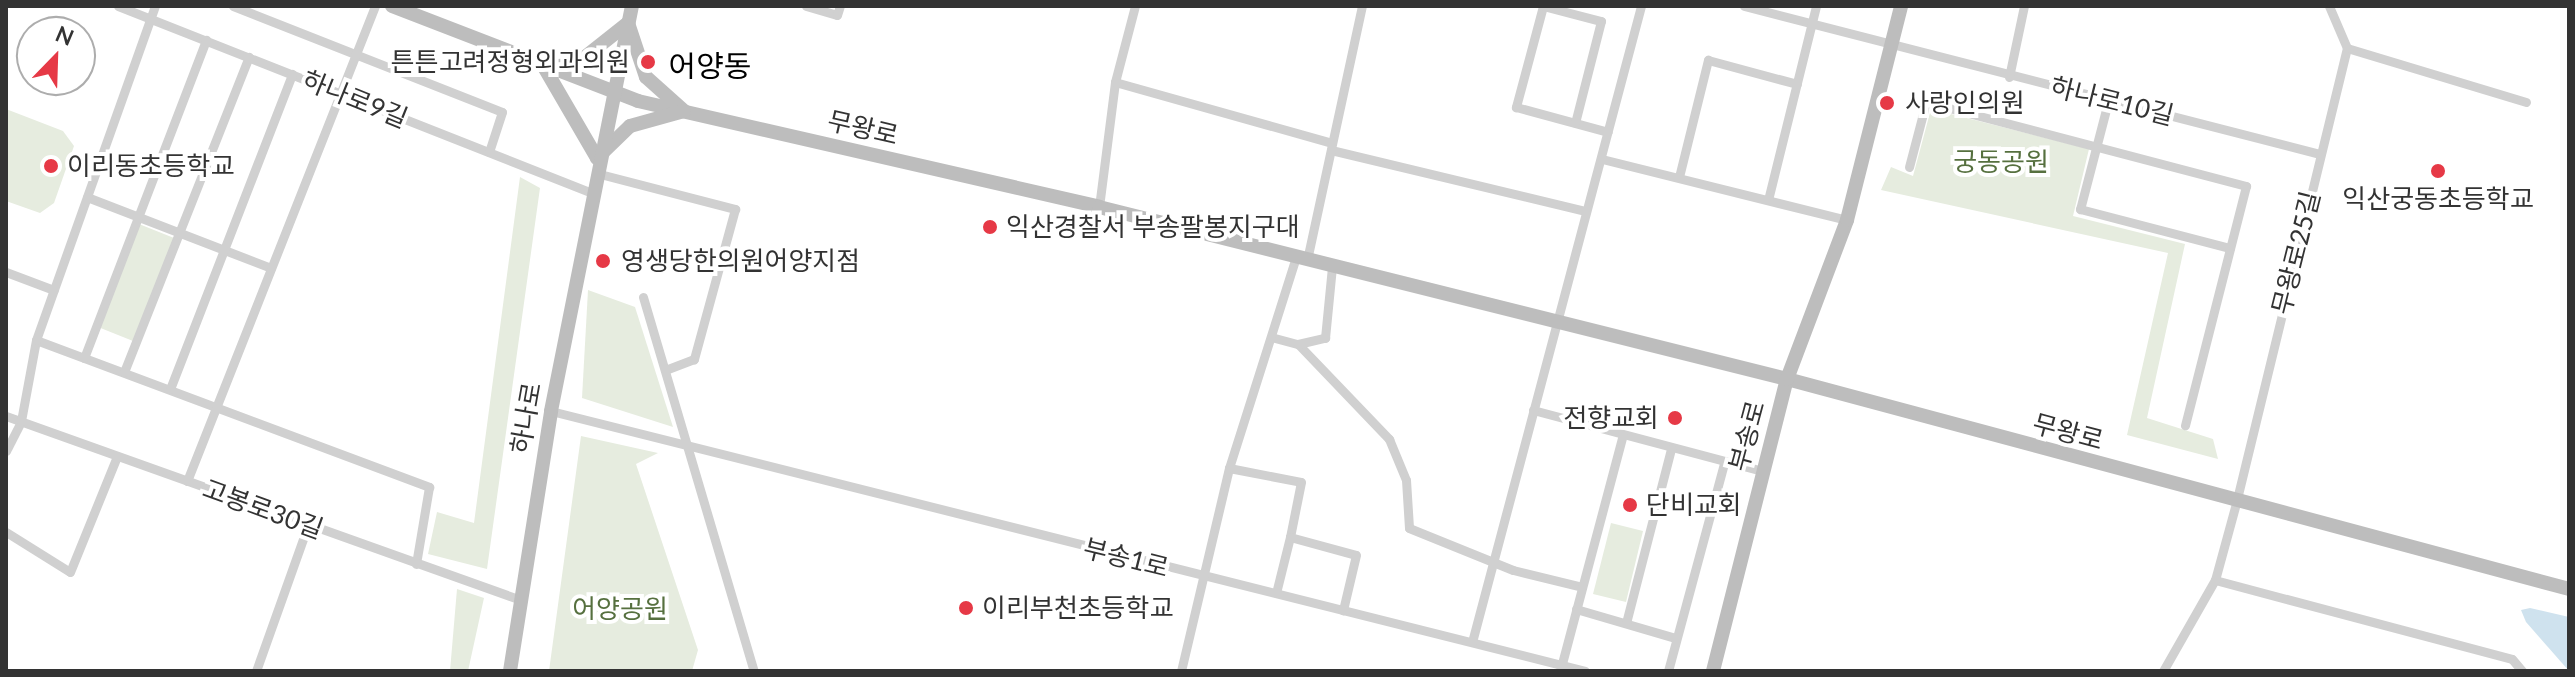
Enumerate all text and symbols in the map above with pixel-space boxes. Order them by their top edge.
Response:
north arrow [16,16,96,96]
text: N [52,20,78,51]
place label: 튼튼고려정형외과의원 [391,46,630,78]
district label: 어양동 [669,47,751,83]
marker: 튼튼고려정형외과의원 [637,51,659,73]
street label: 하나로9길 [298,64,412,134]
street label: 하나로10길 [2047,71,2177,131]
place label: 사랑인의원 [1905,87,2025,119]
marker: 사랑인의원 [1876,92,1898,114]
street label: 무왕로 [825,105,901,151]
park label: 궁동공원 [1953,146,2049,178]
place label: 이리동초등학교 [67,150,234,182]
marker: 이리동초등학교 [42,157,60,175]
marker: 익산궁동초등학교 [2429,162,2447,180]
place label: 익산궁동초등학교 [2342,183,2534,215]
street label: 무왕로25길 [2266,188,2326,318]
place label: 익산경찰서 부송팔봉지구대 [1006,211,1300,243]
marker: 익산경찰서 부송팔봉지구대 [981,218,999,236]
place label: 영생당한의원어양지점 [621,245,860,277]
marker: 영생당한의원어양지점 [592,250,614,272]
street label: 하나로 [504,380,548,456]
street label: 부송로 [1723,397,1771,475]
place label: 전향교회 [1563,402,1659,434]
street label: 무왕로 [2029,408,2107,456]
marker: 전향교회 [1666,409,1684,427]
street label: 고봉로30길 [199,473,327,545]
place label: 단비교회 [1646,489,1742,521]
marker: 단비교회 [1621,496,1639,514]
street label: 부송1로 [1080,532,1172,584]
place label: 이리부천초등학교 [982,592,1173,624]
park label: 어양공원 [572,593,668,625]
marker: 이리부천초등학교 [957,599,975,617]

